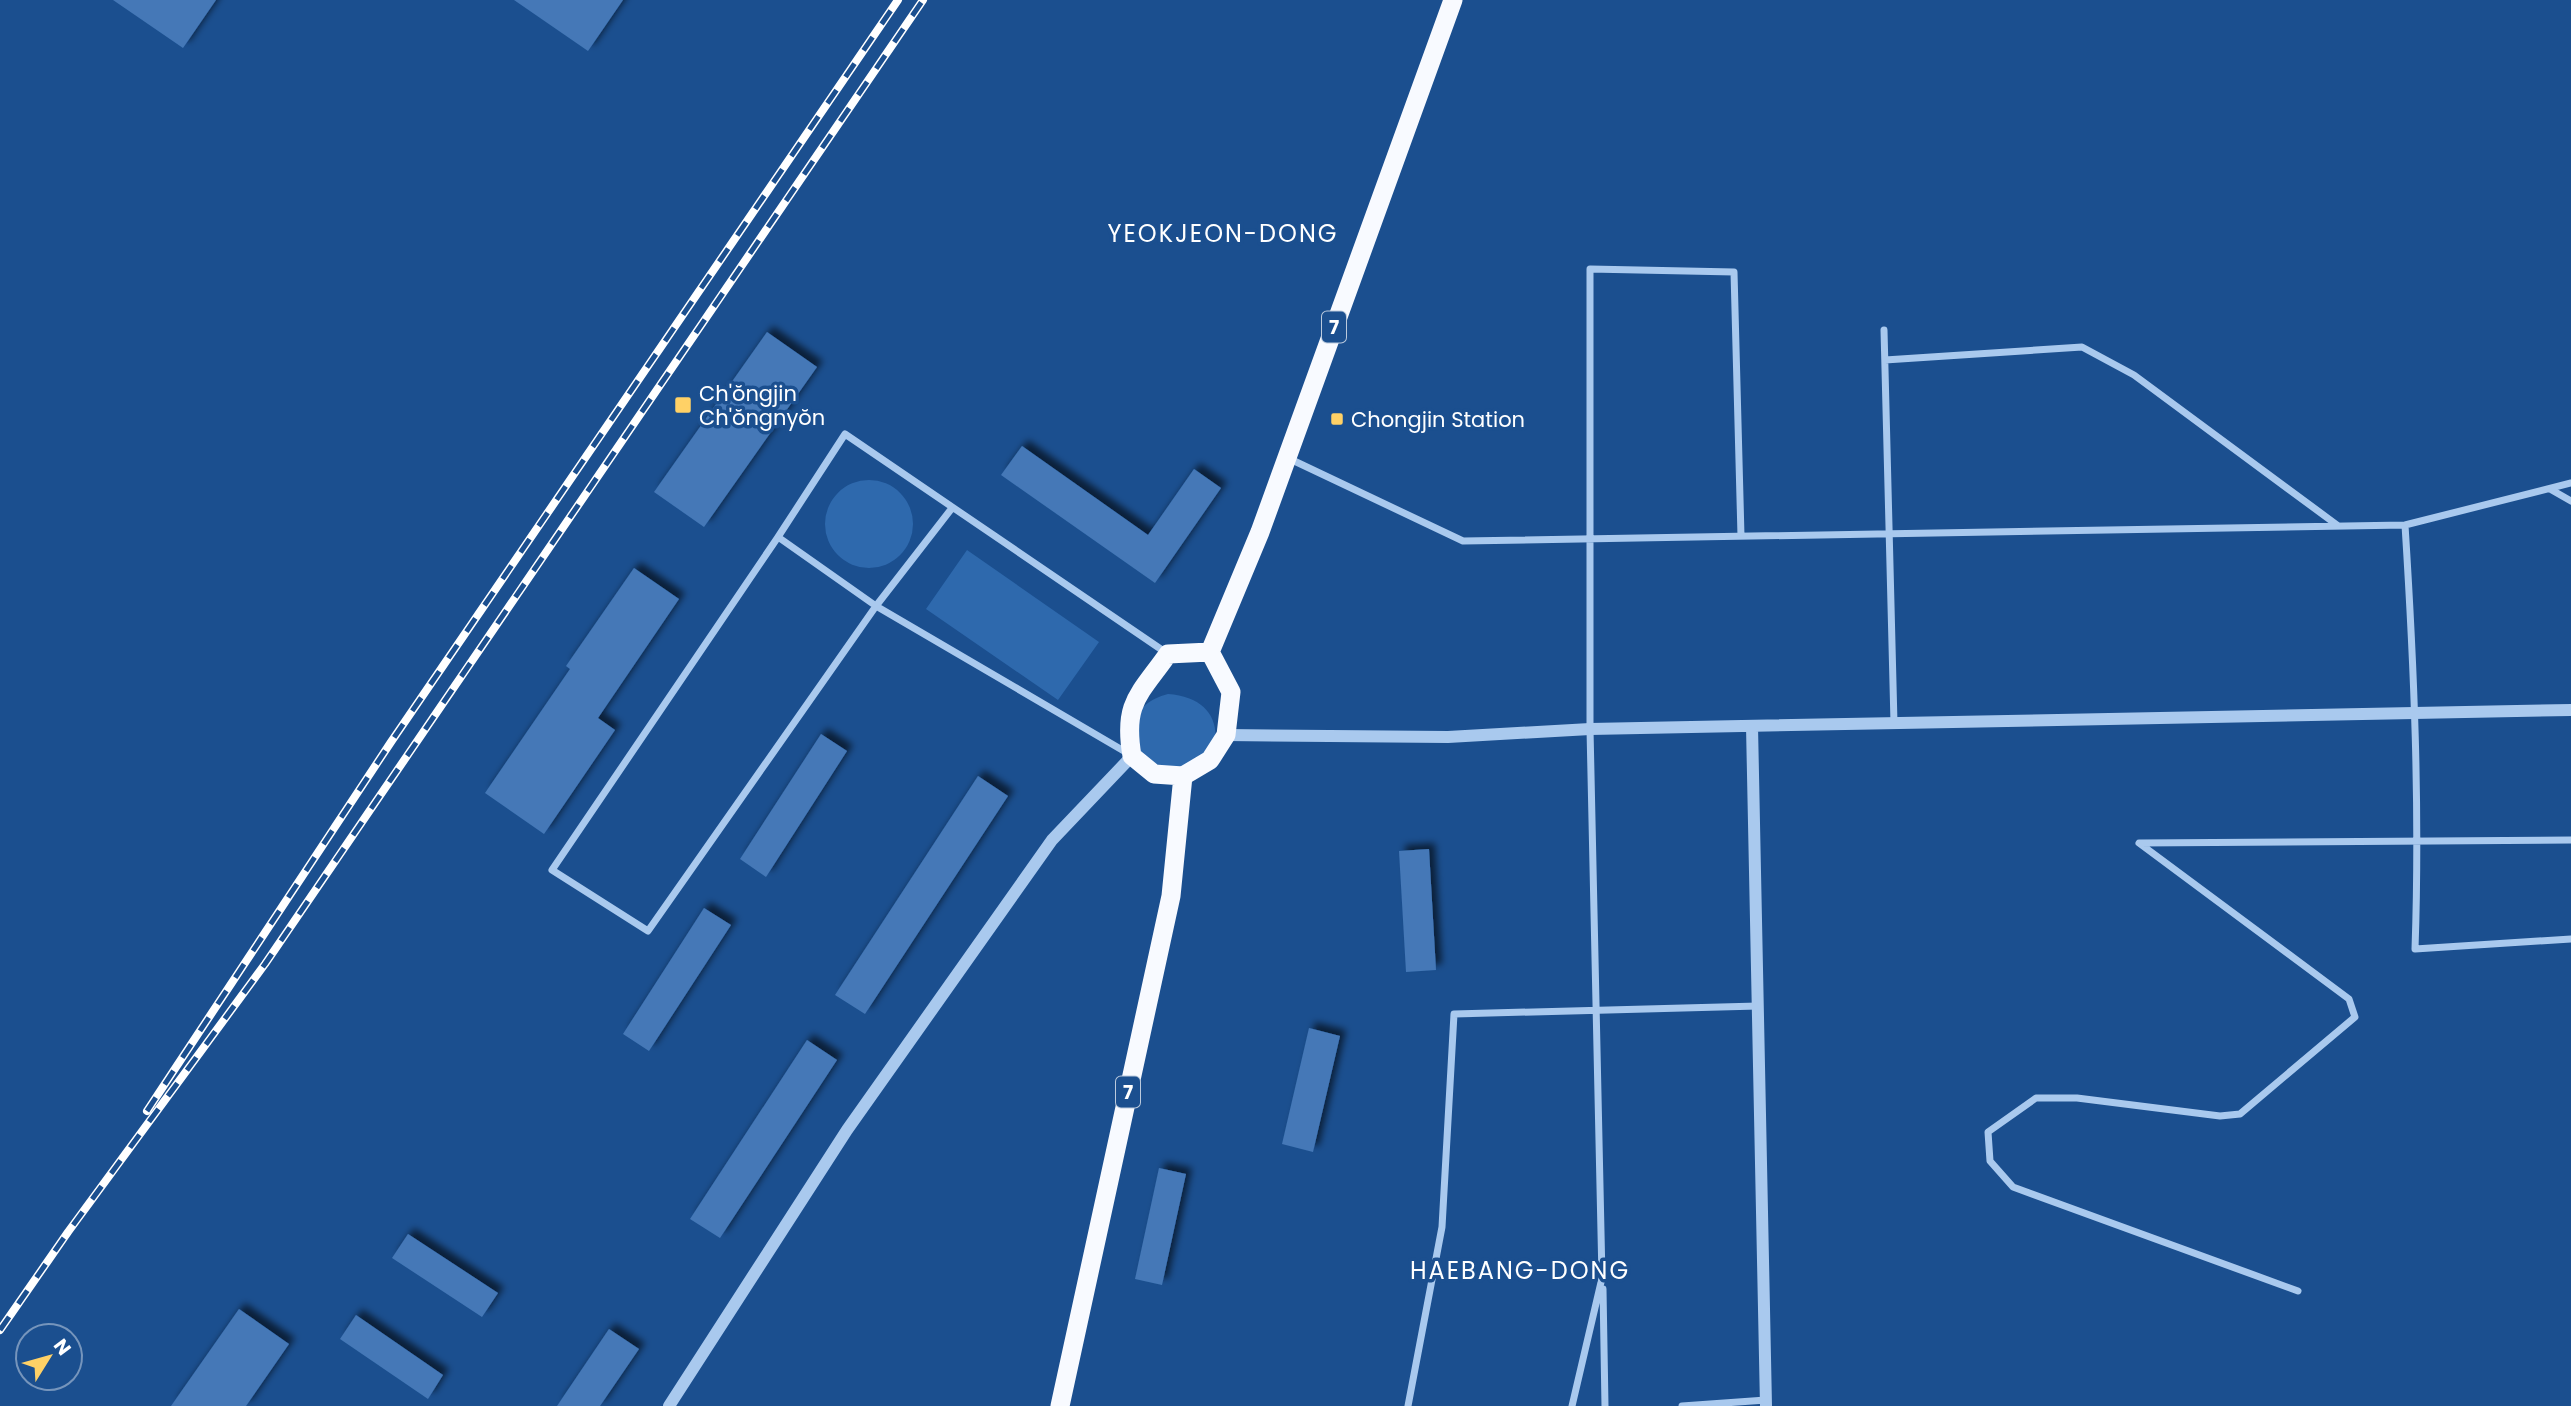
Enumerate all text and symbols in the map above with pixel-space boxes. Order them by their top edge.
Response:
district label: YEOKJEON-DONG [1108,217,1338,250]
road number: 7 [1322,312,1346,342]
place label: Ch'ŏngjin Ch'ŏngnyŏn [699,379,825,432]
marker: Ch'ŏngjin Ch'ŏngnyŏn [673,395,693,415]
place label: Chongjin Station [1351,405,1525,434]
marker: Chongjin Station [1329,411,1345,427]
road number: 7 [1116,1076,1140,1108]
district label: HAEBANG-DONG [1410,1254,1630,1287]
north arrow [14,1322,84,1392]
text: N [47,1333,77,1361]

